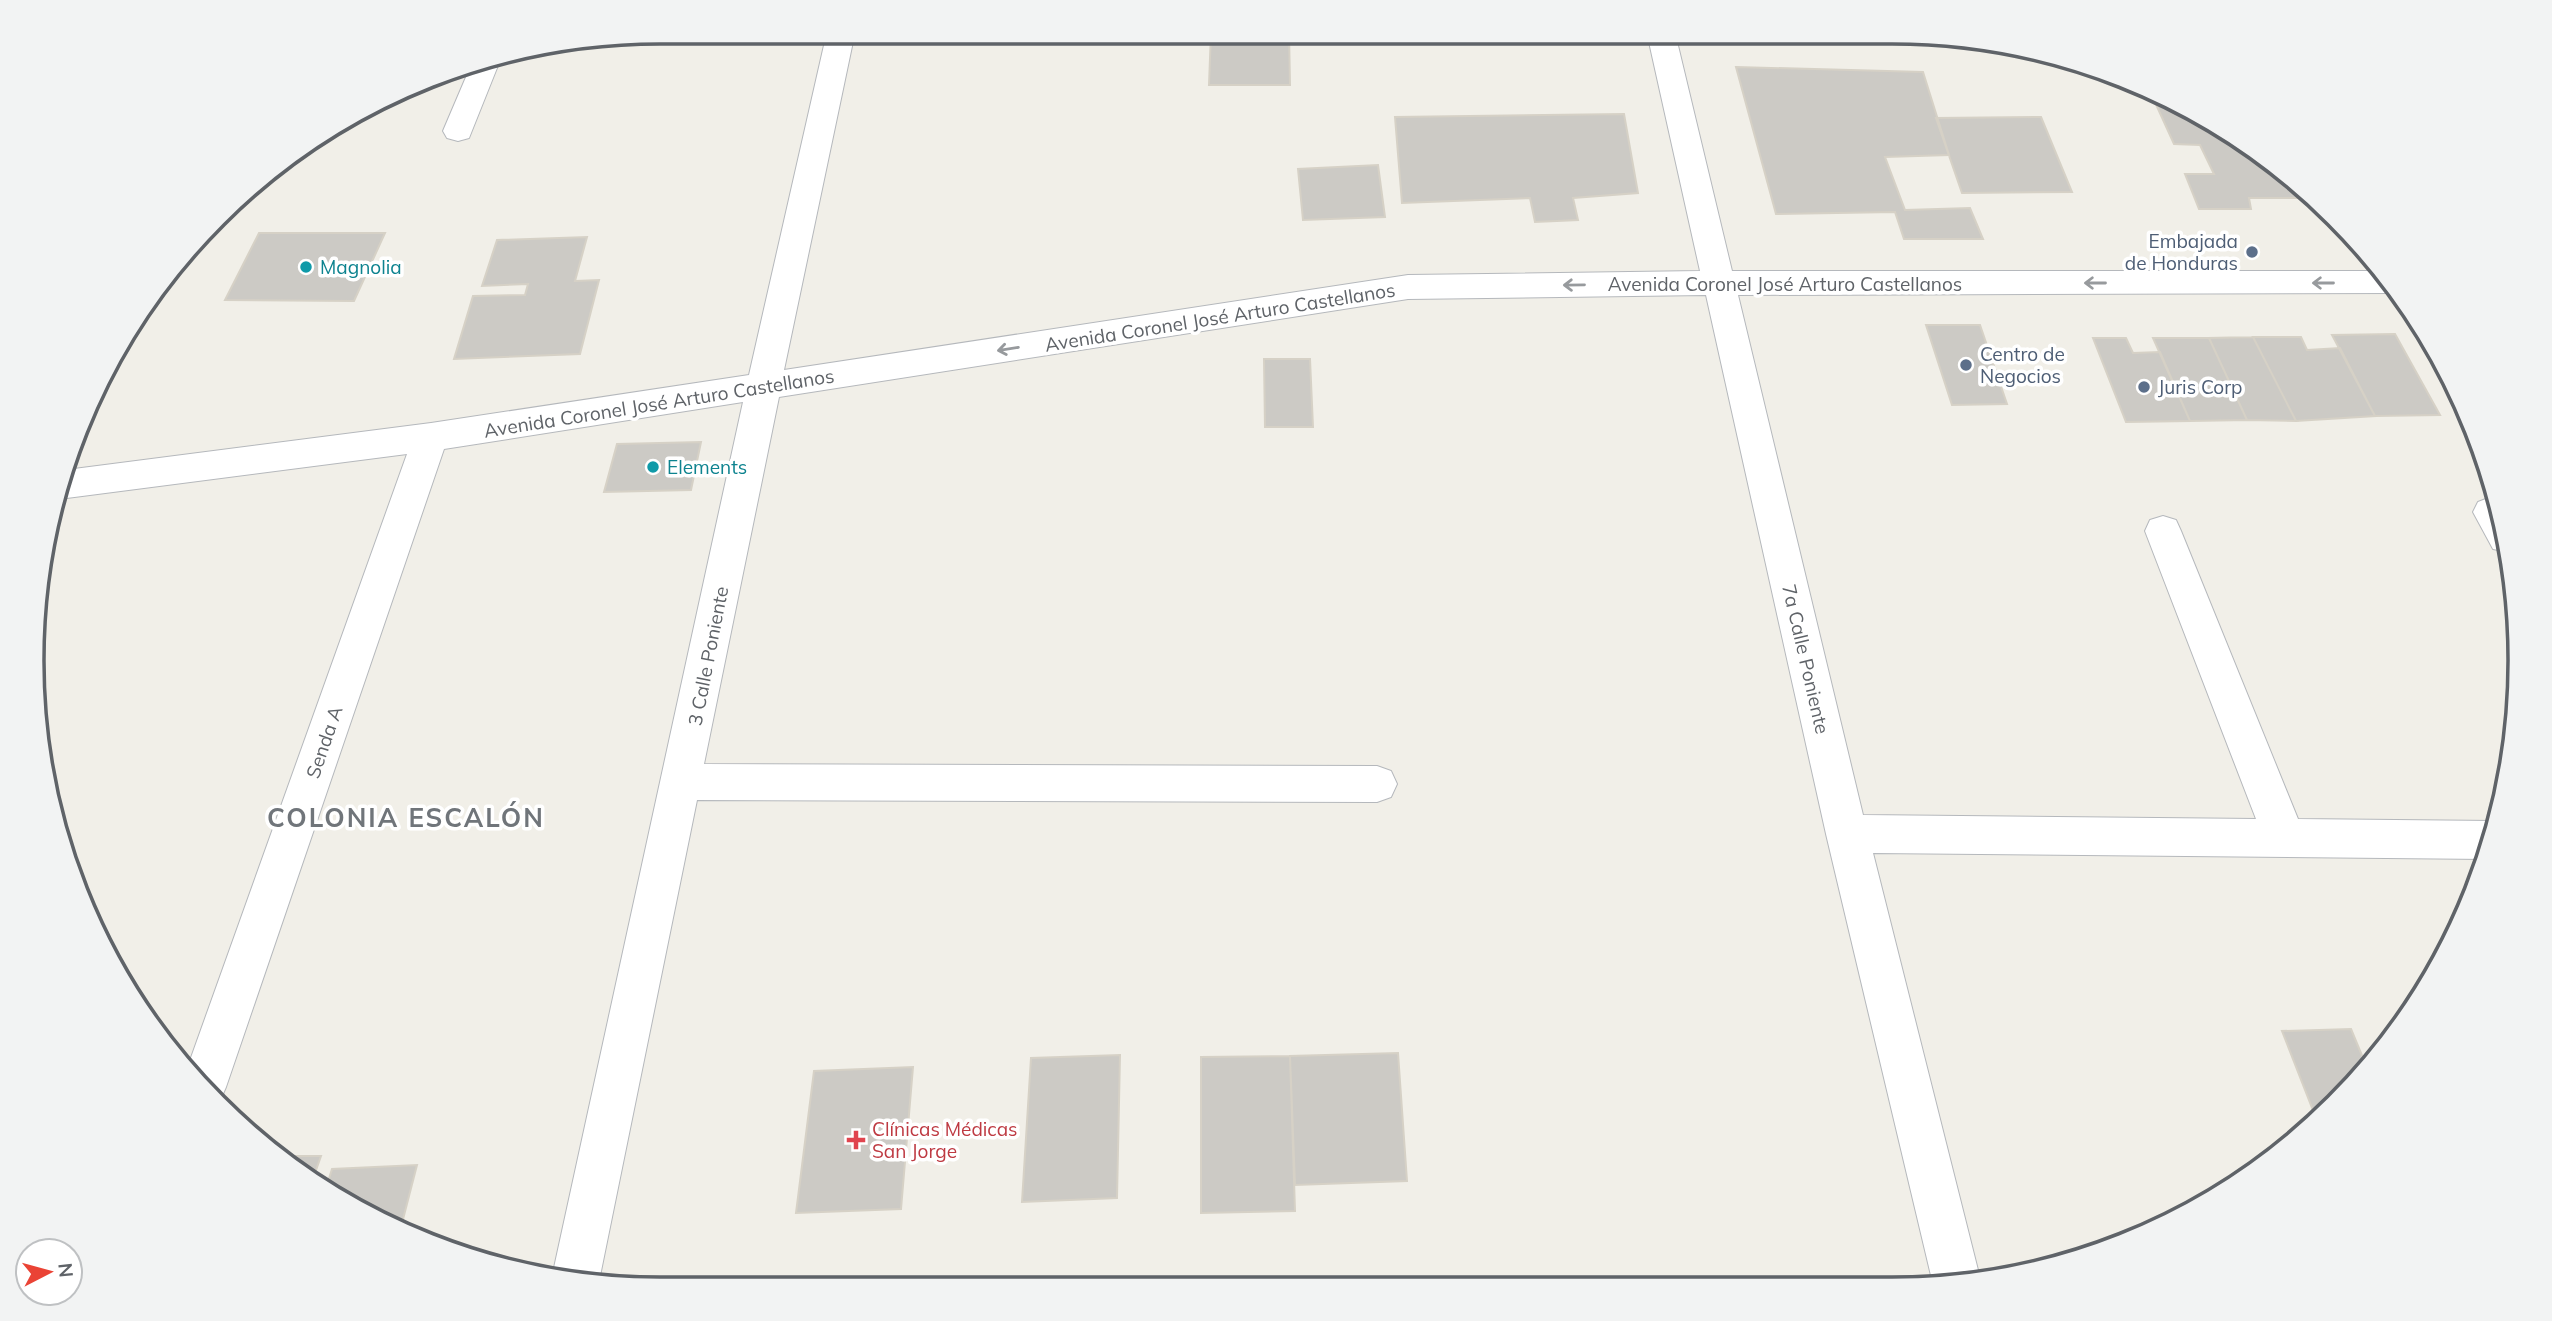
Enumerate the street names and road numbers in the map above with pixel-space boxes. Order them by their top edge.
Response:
street label: Avenida Coronel José Arturo Castellanos [1608,272,1962,296]
street label: Avenida Coronel José Arturo Castellanos [1043,277,1397,357]
street label: Avenida Coronel José Arturo Castellanos [482,363,836,443]
street label: 7a Calle Poniente [1777,582,1835,736]
street label: 3 Calle Poniente [683,584,733,728]
street label: Senda A [300,703,348,781]

